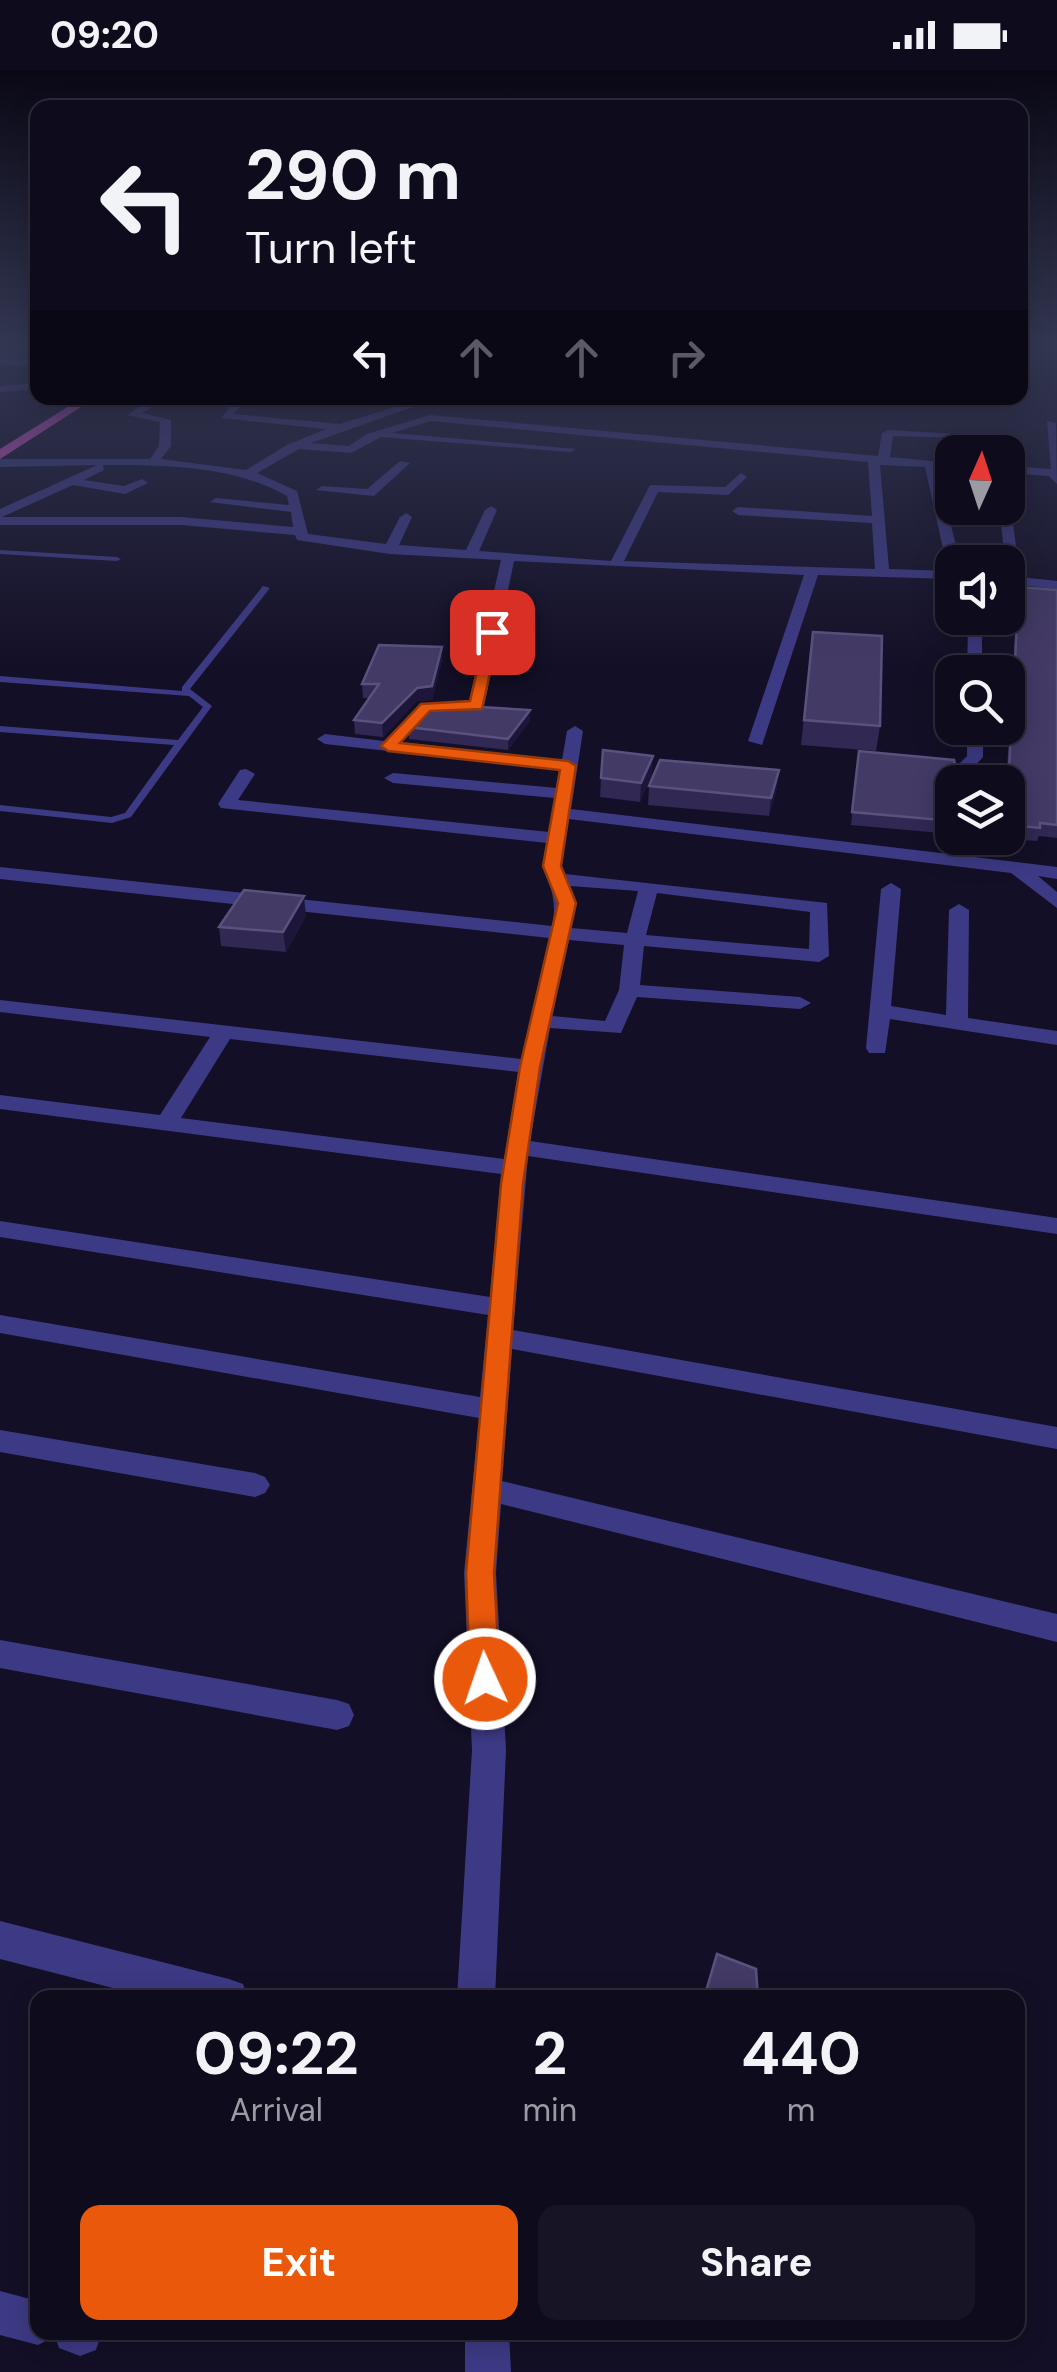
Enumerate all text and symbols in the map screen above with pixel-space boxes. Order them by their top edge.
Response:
text: 09:20 [50,10,159,60]
text: 290 m [245,130,461,221]
icon: left [80,140,210,270]
text: Turn left [245,218,417,277]
icon: left [344,330,399,385]
icon: ahead [449,330,504,385]
icon: ahead [554,330,609,385]
icon: right [659,330,714,385]
north arrow [935,435,1025,525]
map controls [935,435,1025,855]
button: sound [935,545,1025,635]
pin [450,590,535,675]
icon: arrive [465,605,520,660]
button: search [935,655,1025,745]
button: layers [935,765,1025,855]
position arrow [433,1627,537,1731]
text: 09:22 [194,2014,359,2093]
text: 2 [532,2014,567,2093]
text: 440 [741,2014,861,2093]
text: Arrival [230,2089,323,2131]
text: min [522,2089,577,2131]
text: m [787,2089,815,2131]
button: Exit [80,2205,518,2320]
button: Share [538,2205,975,2320]

